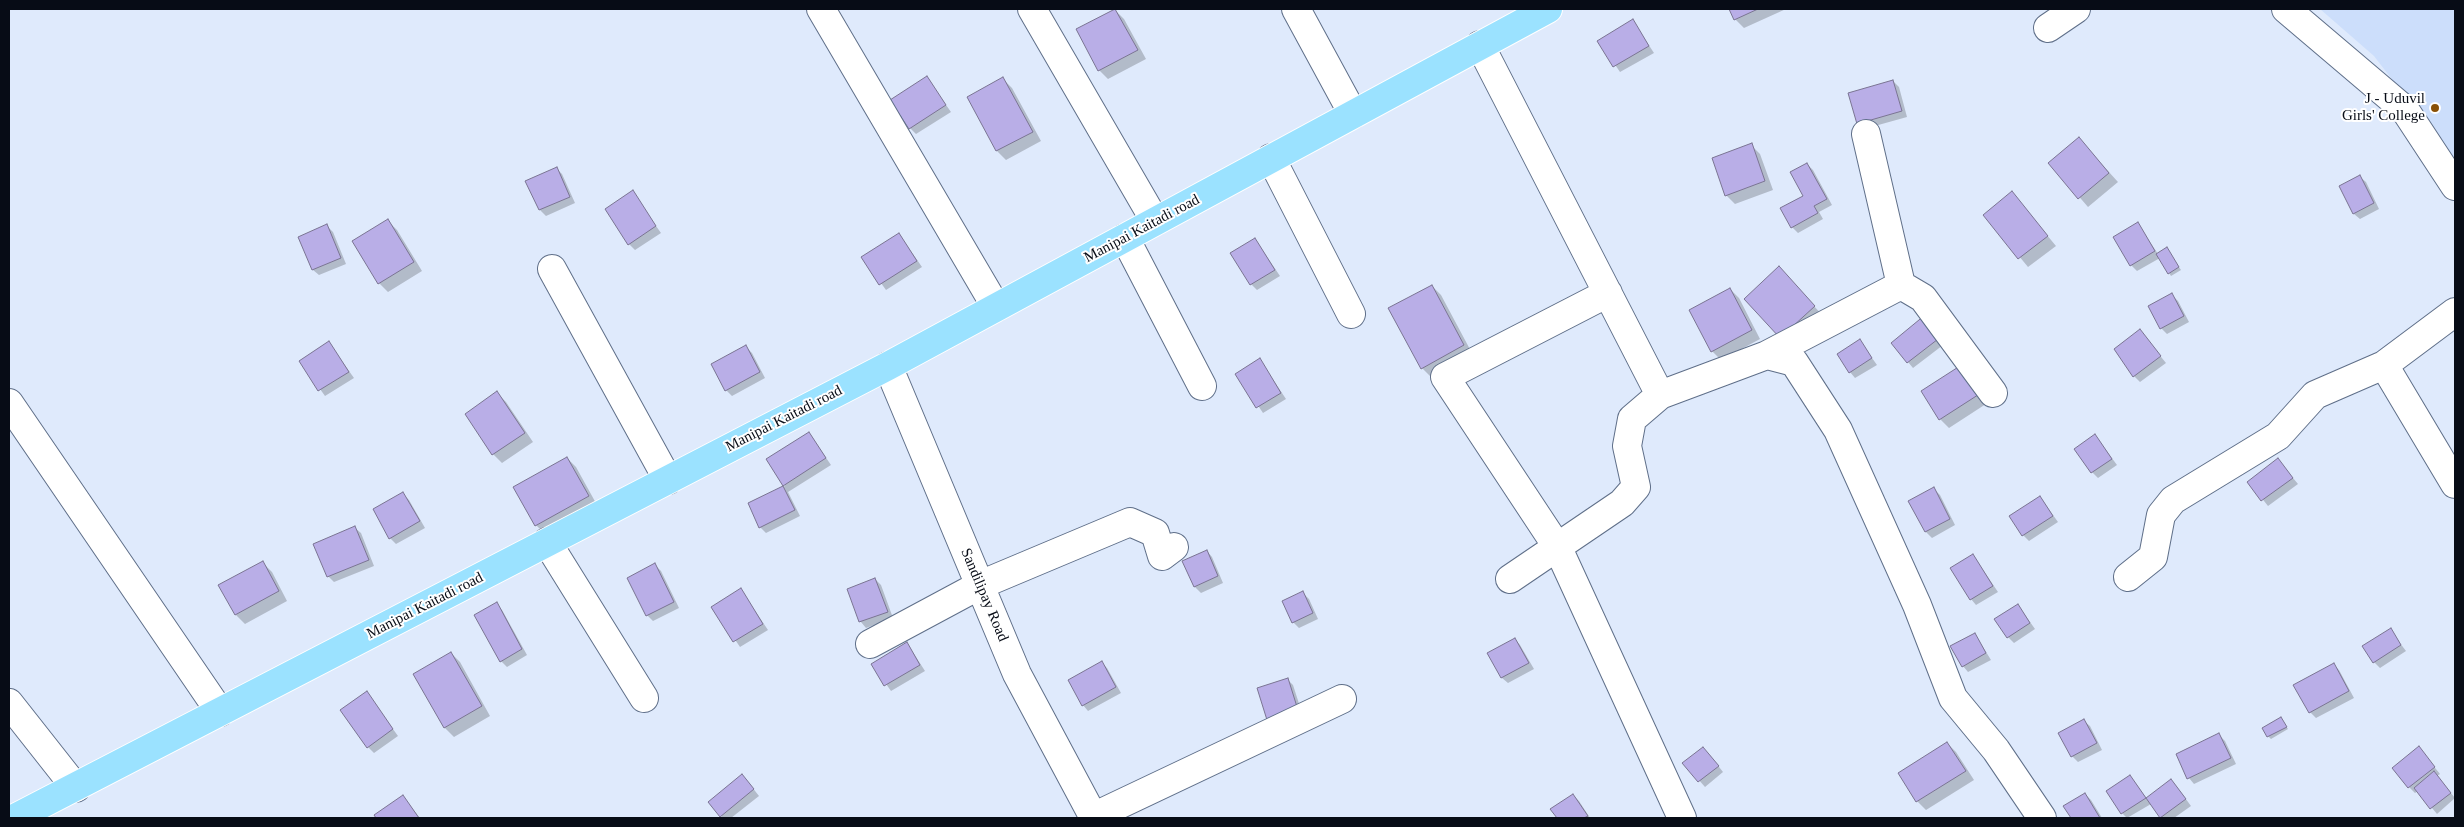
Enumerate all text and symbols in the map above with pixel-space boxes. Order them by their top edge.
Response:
place label: J - Uduvil Girls' College [2342,90,2425,125]
marker: J - Uduvil Girls' College [2429,102,2441,114]
street label: Manipai Kaitadi road [1081,191,1203,267]
street label: Manipai Kaitadi road [723,382,845,456]
street label: Sandilipay Road [956,546,1012,644]
street label: Manipai Kaitadi road [364,569,486,643]

